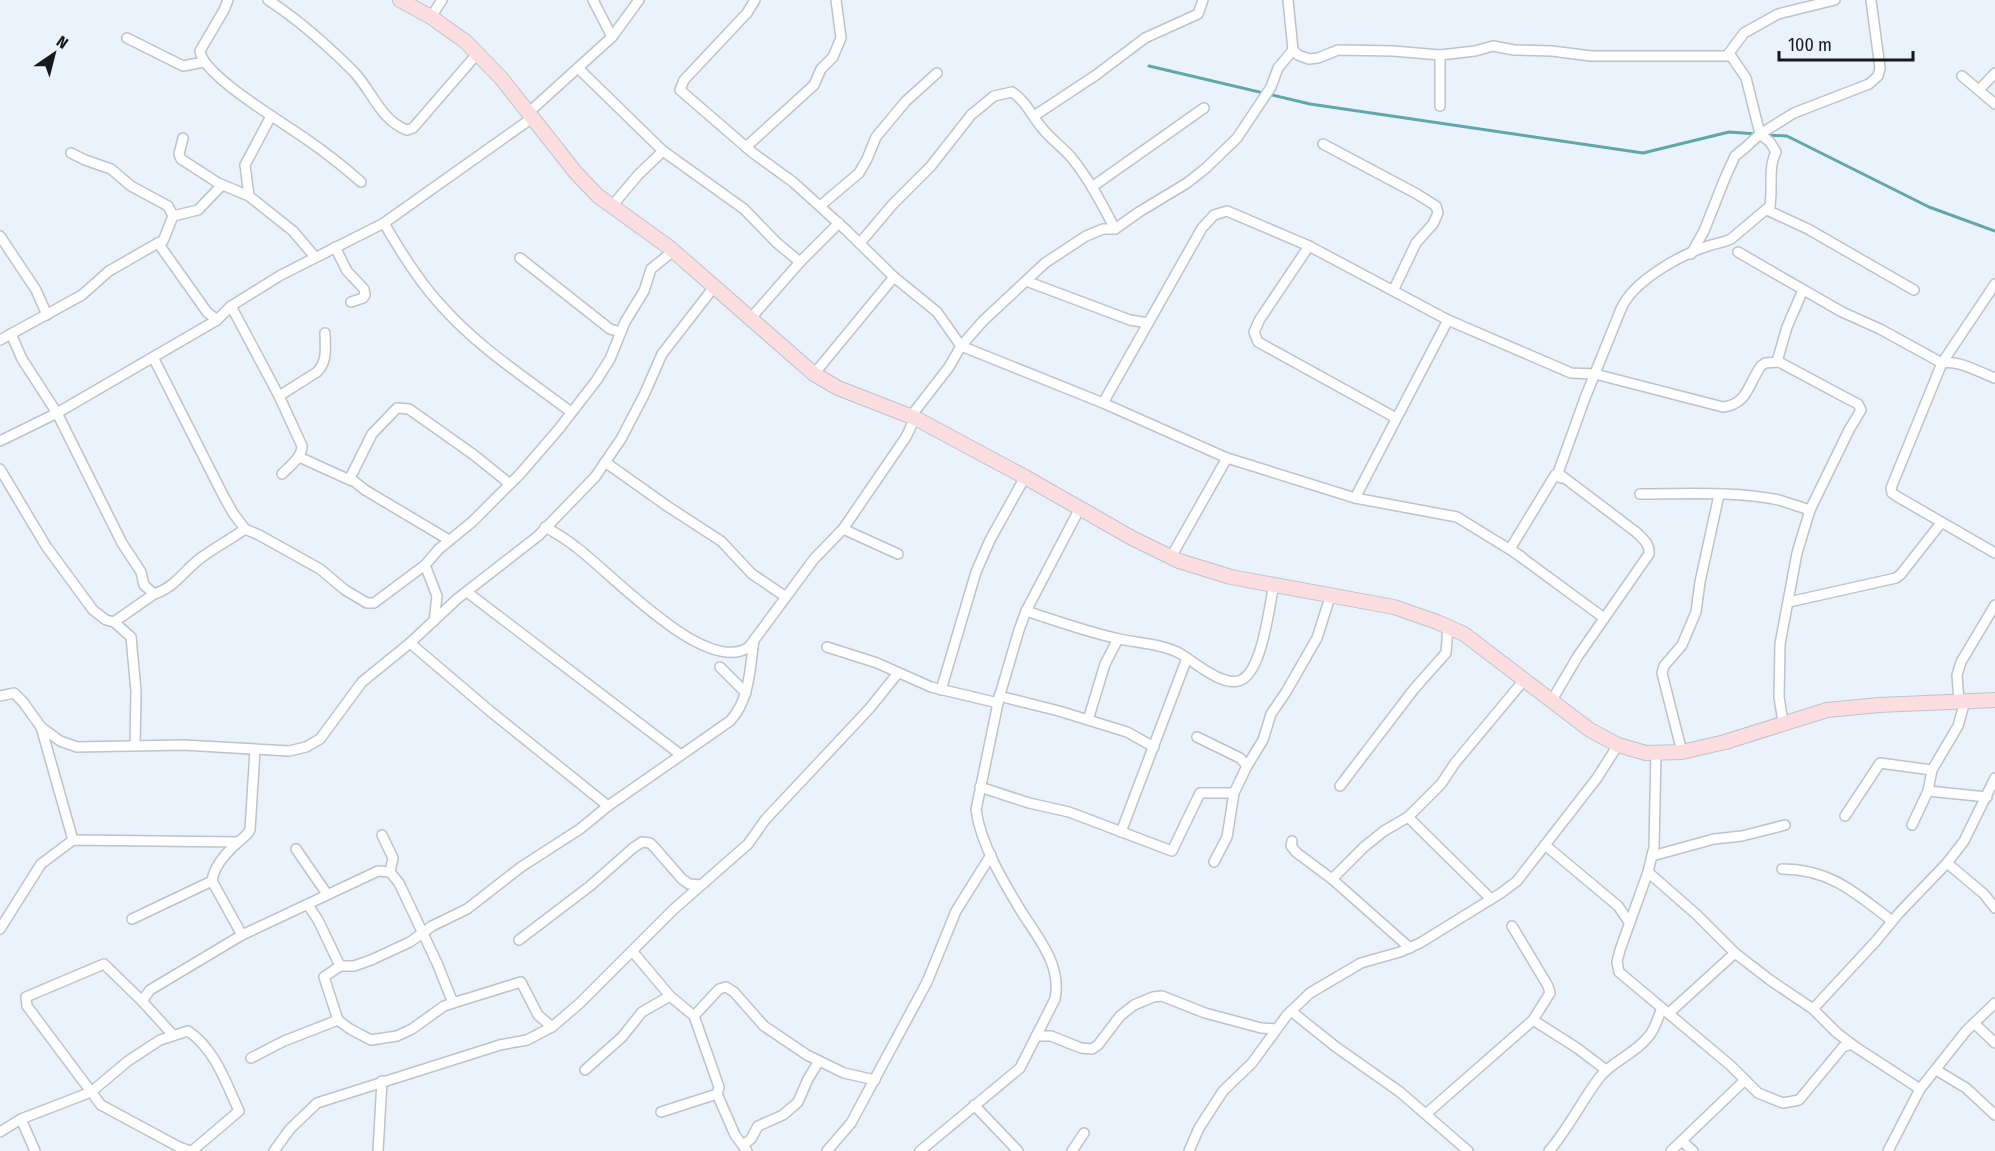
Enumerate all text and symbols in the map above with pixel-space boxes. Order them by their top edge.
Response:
north arrow [24,24,84,84]
scale bar [1779,24,1912,62]
text: N [53,32,72,53]
text: 100 m [1788,34,1832,56]

